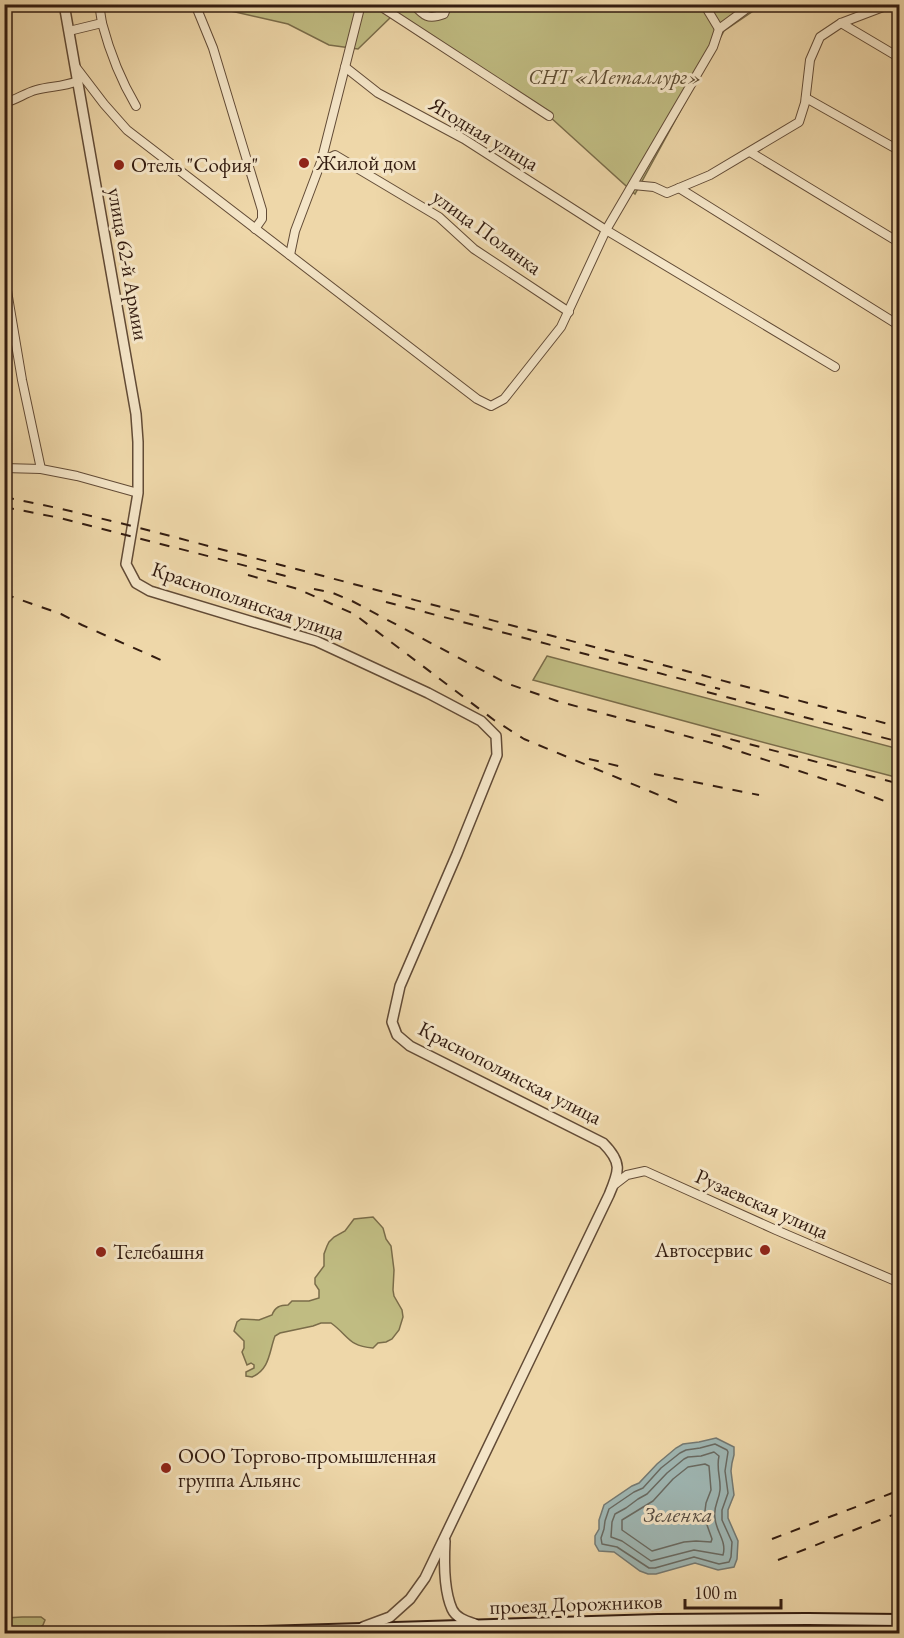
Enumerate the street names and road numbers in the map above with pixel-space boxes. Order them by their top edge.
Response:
street label: Ягодная улица [424,90,544,177]
street label: улица Полянка [427,183,548,281]
street label: улица 62-й Армии [102,185,155,343]
street label: Краснополянская улица [148,555,349,646]
street label: Краснополянская улица [414,1015,607,1131]
street label: Рузаевская улица [691,1162,834,1245]
street label: проезд Дорожников [489,1587,663,1620]

